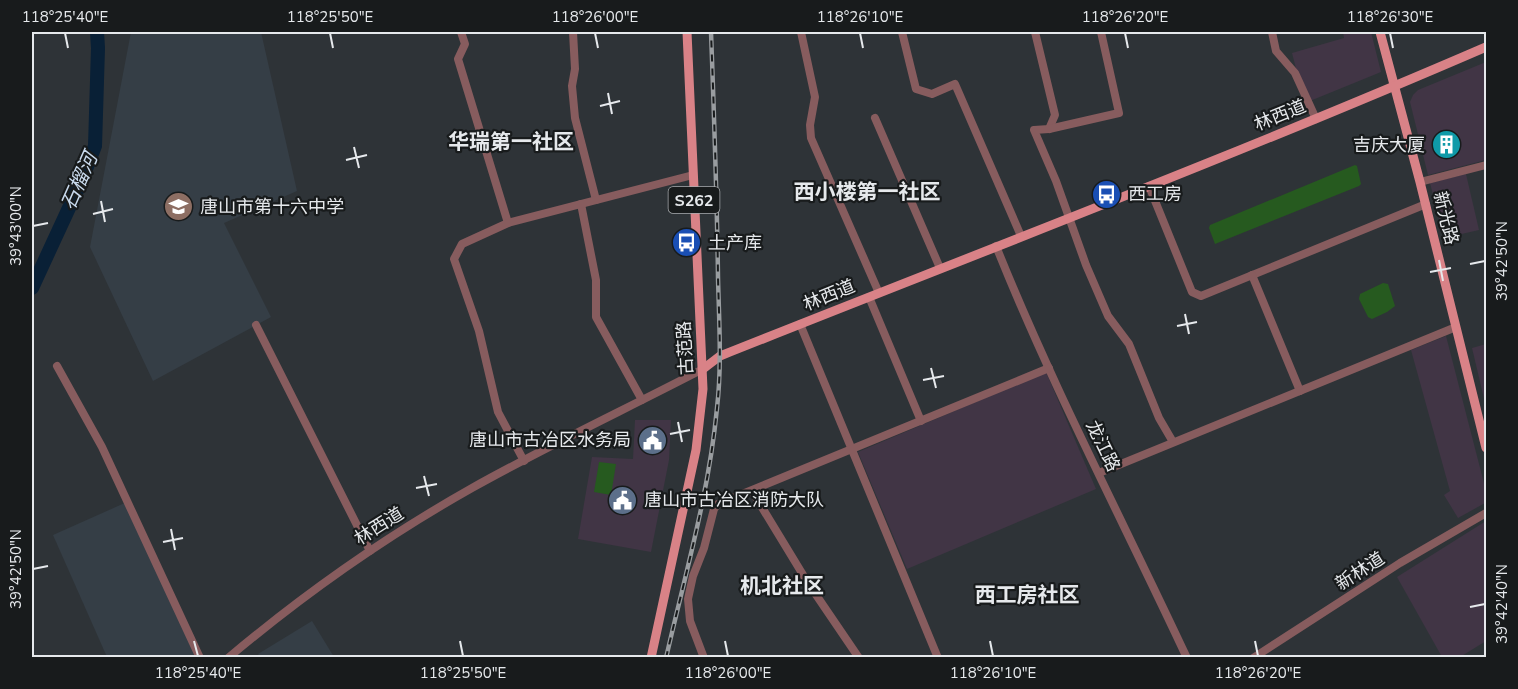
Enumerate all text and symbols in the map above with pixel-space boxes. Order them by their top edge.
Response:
text: 118°25'40"E [22,7,108,27]
text: 118°25'50"E [287,7,373,27]
text: 118°26'00"E [552,7,638,27]
text: 118°26'10"E [817,7,903,27]
text: 118°26'20"E [1082,7,1168,27]
text: 118°26'30"E [1347,7,1433,27]
street label: 林西道 [1250,94,1310,136]
district label: 华瑞第一社区 [448,128,574,156]
building icon: 吉庆大厦 [1430,129,1462,161]
place label: 吉庆大厦 [1353,133,1425,157]
water label: 石榴河 [55,145,106,214]
district label: 西小楼第一社区 [794,178,941,206]
bus stop icon: 西工房 [1091,178,1123,210]
place label: 西工房 [1128,182,1182,206]
text: 39°43'00"N [6,186,26,266]
road number: S262 [668,187,720,213]
street label: 新光路 [1428,189,1464,247]
school or university icon: 唐山市第十六中学 [163,191,195,223]
place label: 唐山市第十六中学 [200,195,344,219]
text: 39°42'50"N [1492,221,1512,301]
bus stop icon: 土产库 [671,227,703,259]
place label: 土产库 [708,231,762,255]
street label: 林西道 [799,274,859,316]
street label: 古范路 [672,320,698,376]
street label: 龙江路 [1080,416,1126,476]
public building icon: 唐山市古冶区水务局 [636,424,668,456]
place label: 唐山市古冶区水务局 [469,428,631,452]
public building icon: 唐山市古冶区消防大队 [607,484,639,516]
place label: 唐山市古冶区消防大队 [644,488,824,512]
street label: 林西道 [350,502,408,550]
text: 39°42'50"N [6,529,26,609]
street label: 新林道 [1331,546,1389,596]
text: 39°42'40"N [1492,564,1512,644]
district label: 机北社区 [740,572,824,600]
district label: 西工房社区 [975,581,1080,609]
text: 118°25'40"E [155,663,241,683]
text: 118°25'50"E [420,663,506,683]
text: 118°26'00"E [685,663,771,683]
text: 118°26'10"E [950,663,1036,683]
text: 118°26'20"E [1215,663,1301,683]

